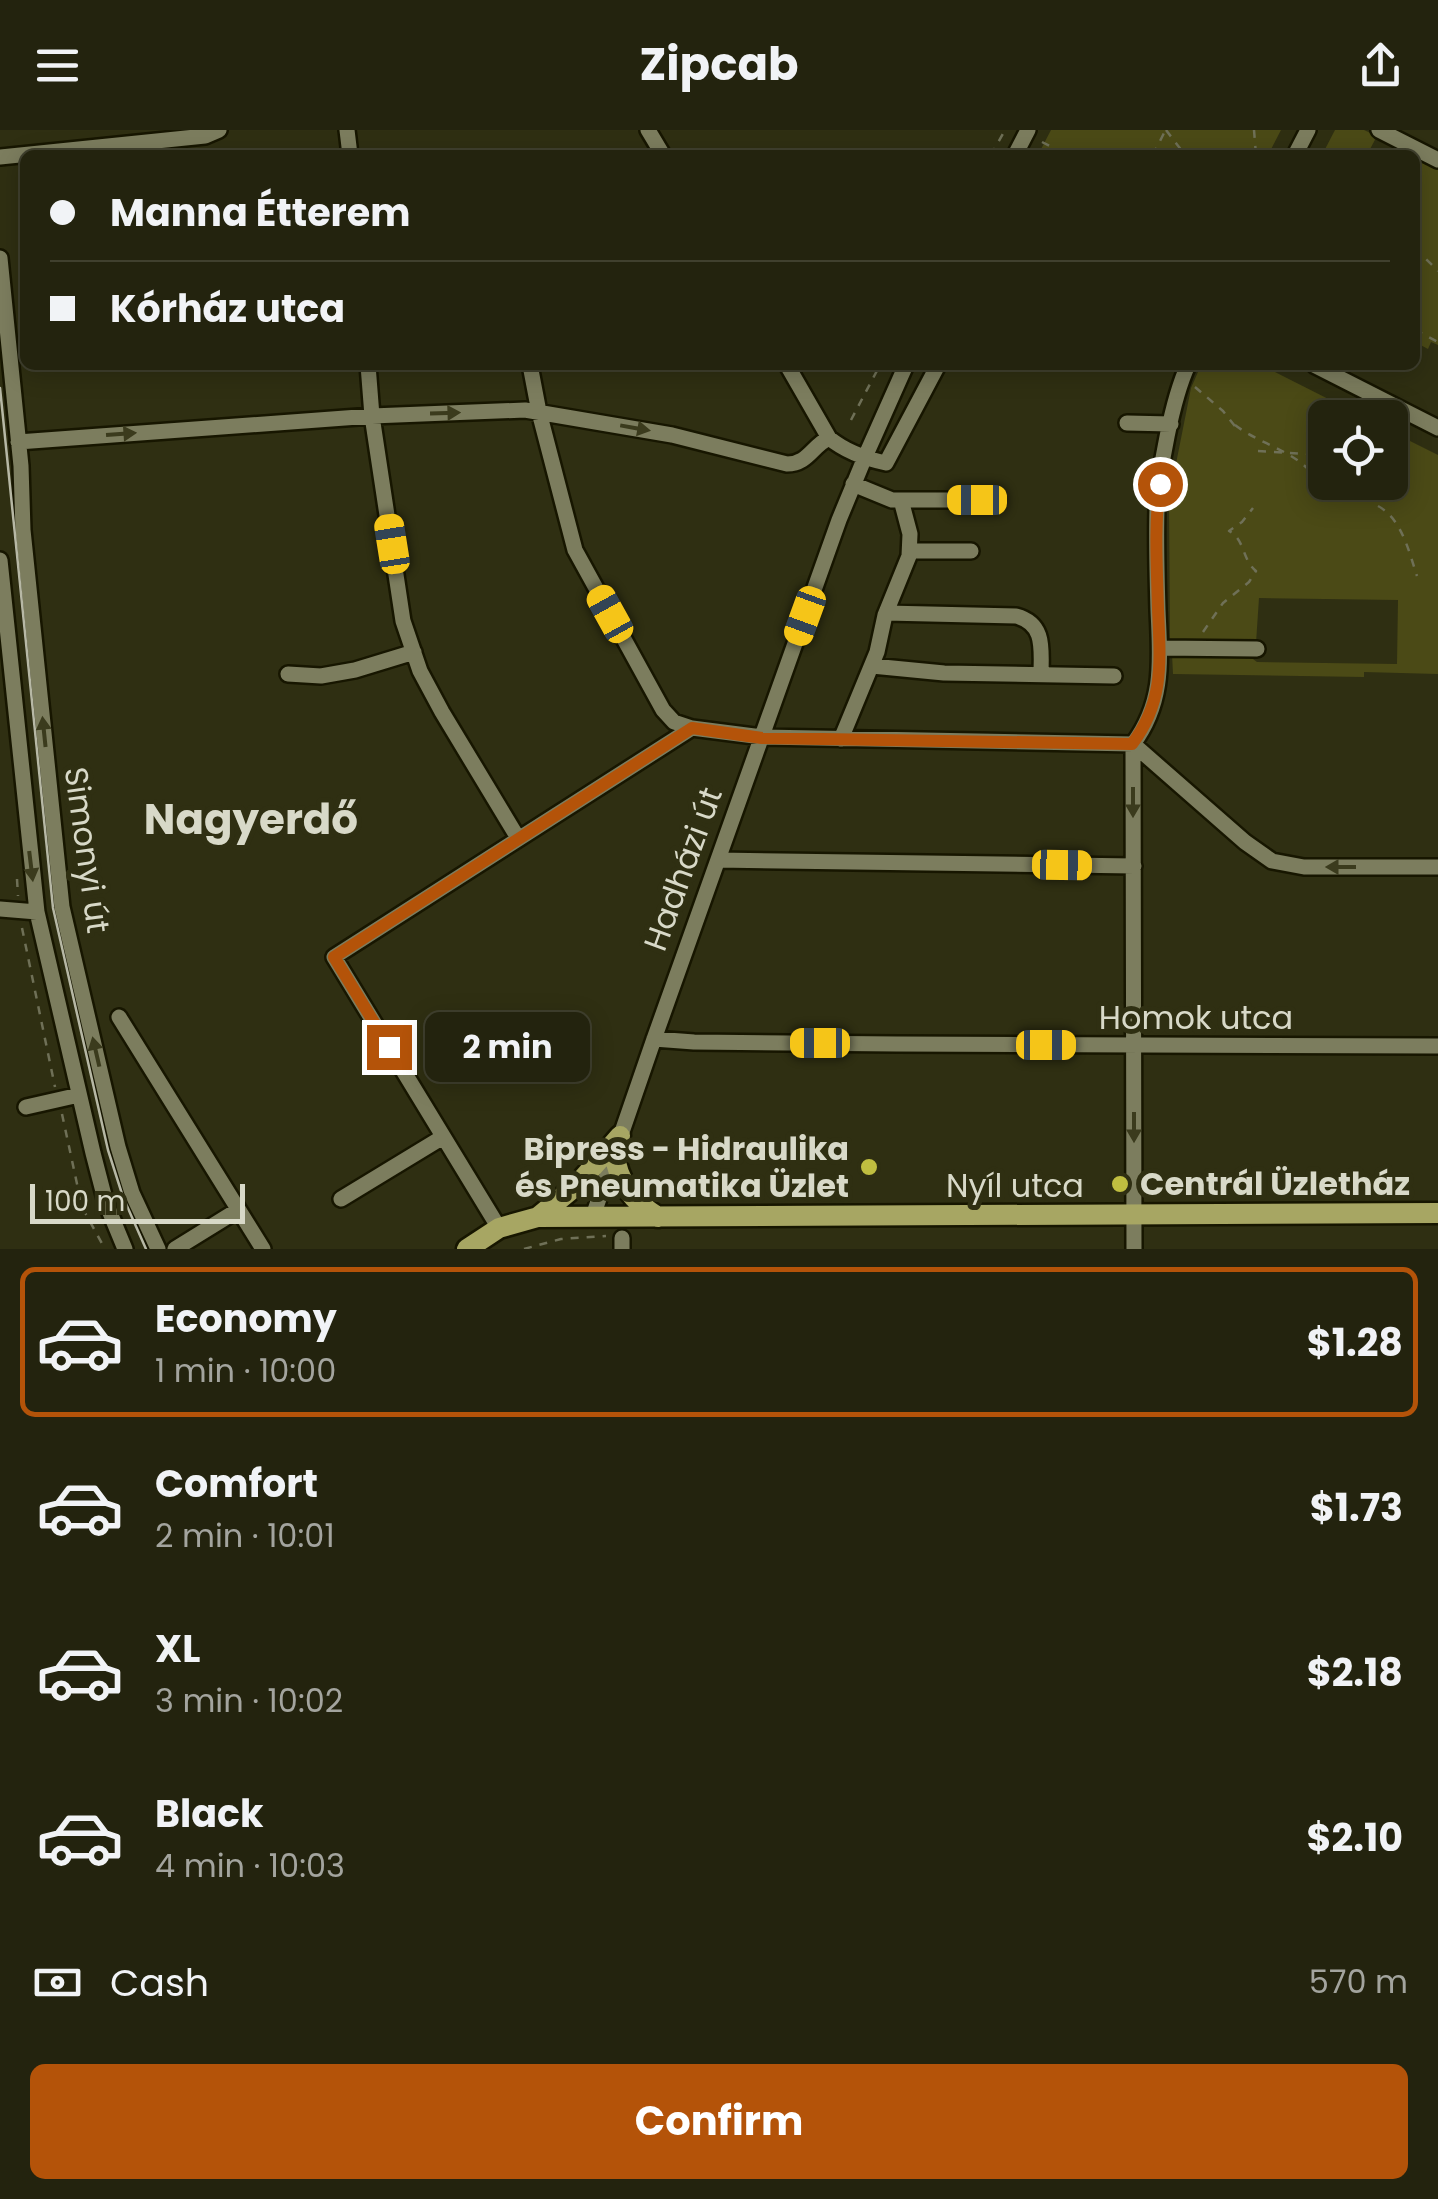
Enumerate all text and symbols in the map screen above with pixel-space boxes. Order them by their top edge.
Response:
text: Zipcab [640,33,799,96]
icon: menu [30,38,85,93]
icon: share [1353,38,1408,93]
text: Manna Étterem [110,186,411,239]
text: Kórház utca [110,282,345,335]
map controls [1308,400,1408,500]
button: locate [1308,400,1408,500]
one-way arrow [429,405,461,421]
one-way arrow [619,421,651,436]
one-way arrow [105,426,137,442]
route start [1138,462,1183,507]
car [947,485,1007,515]
car [372,512,412,576]
car [582,580,638,648]
car [781,583,829,649]
one-way arrow [36,716,52,747]
street label: Simonyi út [54,764,121,936]
street label: Hadházi út [632,781,733,957]
one-way arrow [1125,787,1141,819]
district label: Nagyerdő [144,790,358,849]
car [1032,849,1092,881]
one-way arrow [23,851,39,883]
one-way arrow [1324,860,1356,876]
street label: Homok utca [1099,995,1293,1040]
callout: 2 min [424,1012,589,1082]
text: 2 min [463,1024,552,1069]
route end [367,1025,412,1070]
car [790,1028,850,1058]
car [1016,1030,1076,1060]
one-way arrow [88,1036,103,1067]
one-way arrow [1126,1112,1142,1144]
place label: Bipress - Hidraulika és Pneumatika Üzlet [515,1126,849,1208]
marker: Bipress - Hidraulika és Pneumatika Üzlet [858,1156,880,1178]
place label: Centrál Üzletház [1140,1161,1410,1206]
street label: Nyíl utca [946,1163,1084,1208]
marker: Centrál Üzletház [1109,1173,1131,1195]
scale bar [30,1179,245,1224]
text: 100 m [45,1182,125,1221]
text: Economy [155,1292,337,1345]
icon: car [35,1297,125,1387]
text: $1.28 [1307,1316,1403,1369]
text: 1 min · 10:00 [155,1348,336,1393]
text: Comfort [155,1457,318,1510]
icon: car [35,1462,125,1552]
text: $1.73 [1310,1481,1403,1534]
text: 2 min · 10:01 [155,1513,335,1558]
text: XL [155,1622,200,1675]
icon: car [35,1627,125,1717]
text: $2.18 [1307,1646,1403,1699]
text: 3 min · 10:02 [155,1678,343,1723]
text: Black [155,1787,264,1840]
icon: car [35,1792,125,1882]
text: $2.10 [1307,1811,1403,1864]
text: 4 min · 10:03 [155,1843,345,1888]
icon: cash [30,1955,85,2010]
text: Cash [110,1956,209,2009]
text: 570 m [1309,1959,1408,2004]
button: Confirm [30,2064,1408,2179]

